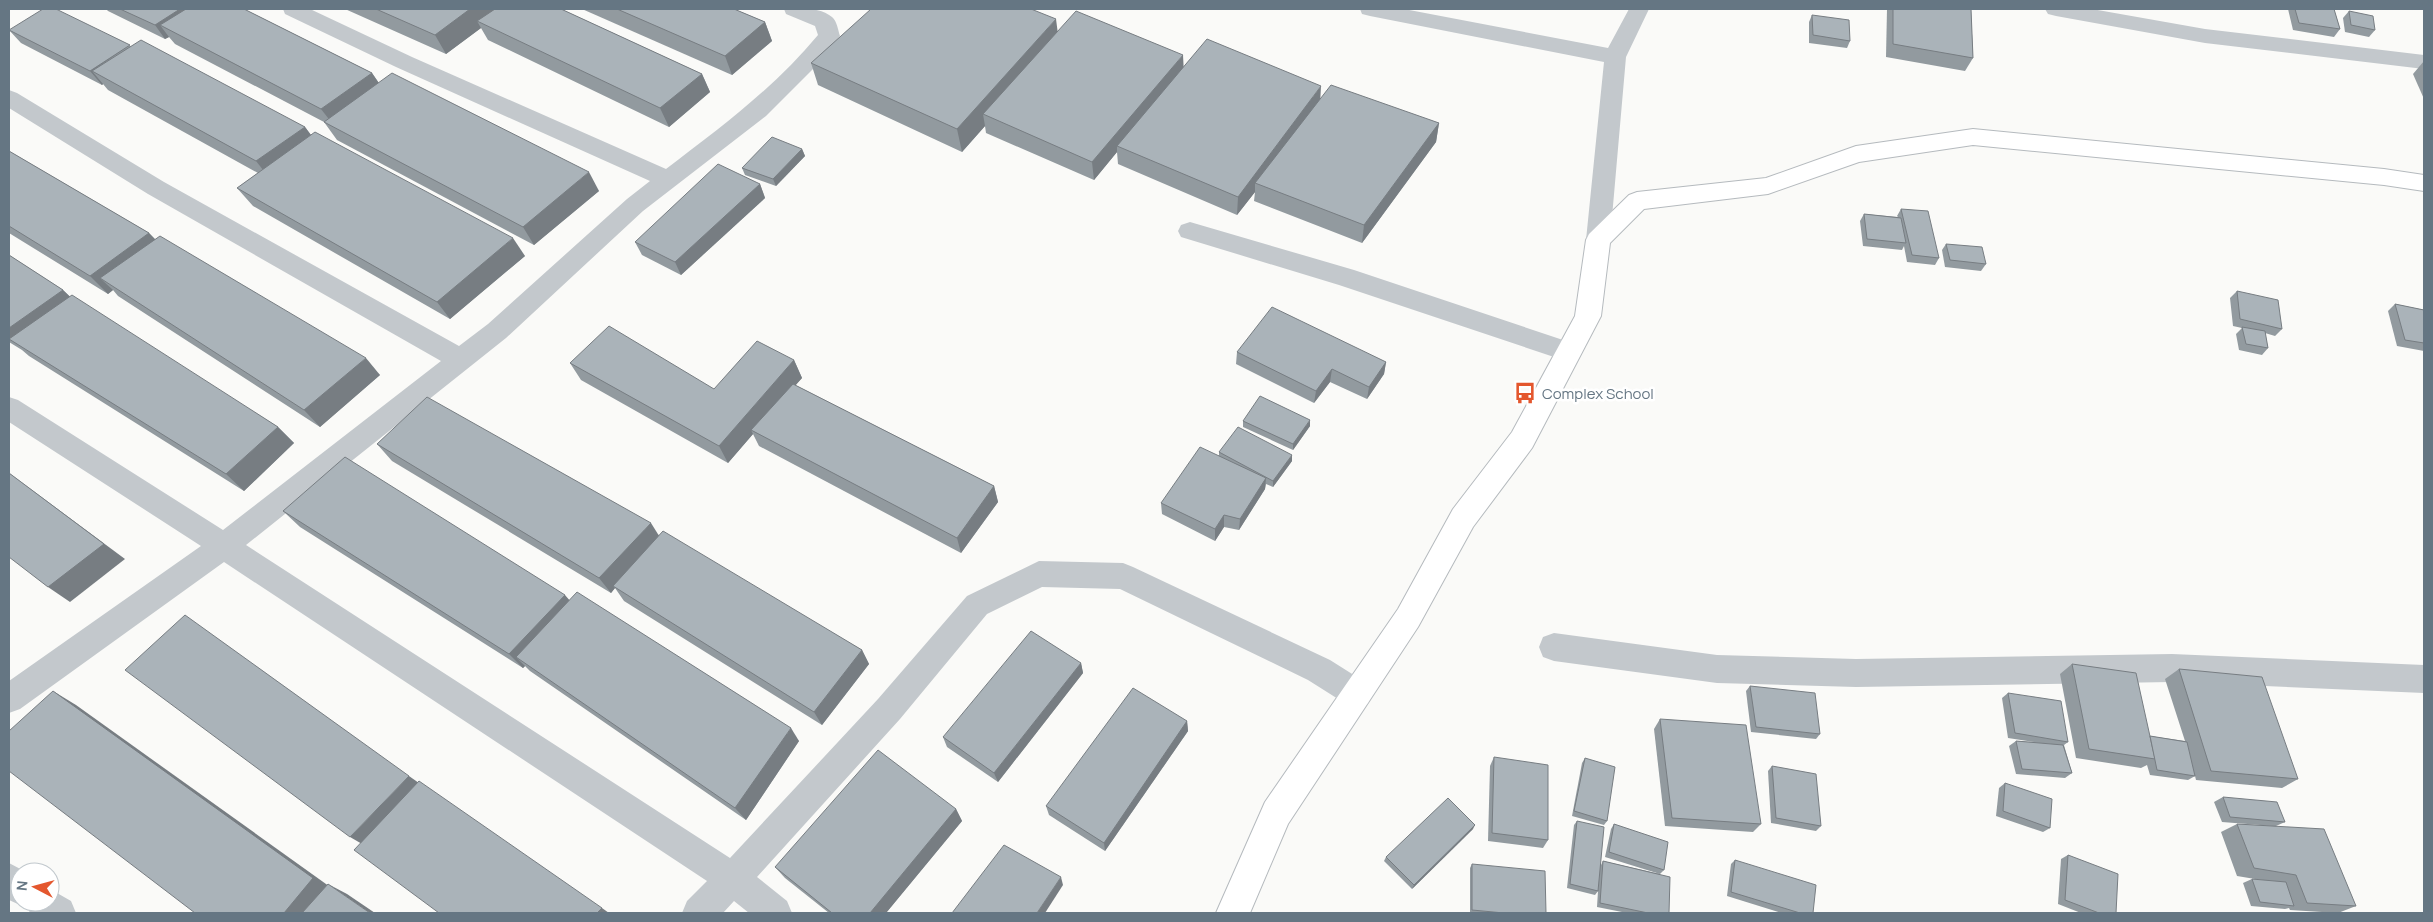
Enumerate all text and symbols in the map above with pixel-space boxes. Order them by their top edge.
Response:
bus stop icon: Complex School [1512,380,1538,406]
place label: Complex School [1542,383,1654,404]
north arrow [10,862,60,912]
text: N [12,880,32,892]

